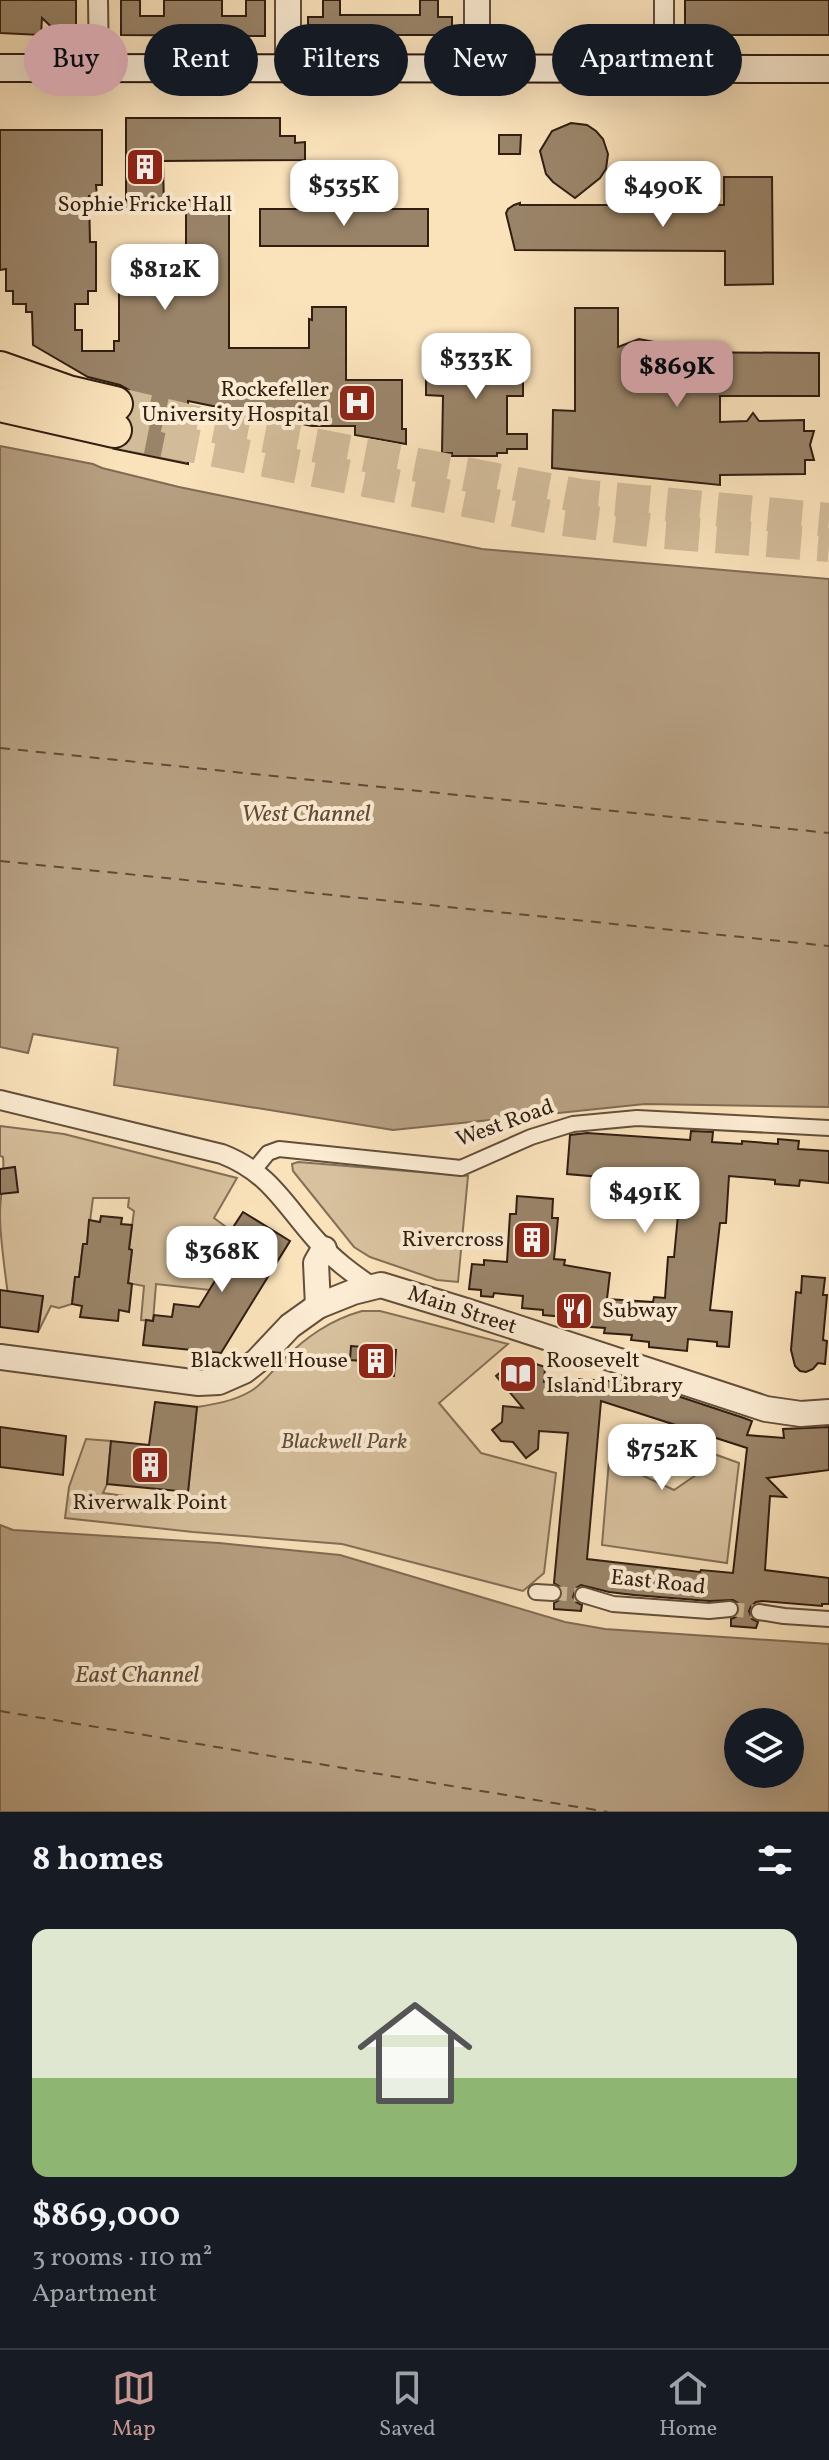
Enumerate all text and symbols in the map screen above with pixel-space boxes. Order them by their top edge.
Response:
chip: Buy [24,24,128,96]
chip: Rent [144,24,258,96]
chip: Filters [274,24,408,96]
chip: New [424,24,536,96]
chip: Apartment [552,24,742,96]
building icon: Sophie Fricke Hall [124,146,166,188]
pin: $535K [288,160,400,228]
pin: $490K [607,161,719,229]
text: $535K [308,168,380,204]
text: $490K [623,169,703,205]
place label: Sophie Fricke Hall [58,190,232,221]
pin: $812K [109,244,221,312]
text: $812K [129,252,201,288]
pin: $333K [420,333,532,401]
text: $333K [440,341,512,377]
pin: $869K [621,341,733,409]
text: $869K [639,349,715,385]
place label: Rockefeller University Hospital [142,375,329,431]
hospital icon: Rockefeller University Hospital [336,382,378,424]
water label: West Channel [241,798,371,832]
street label: West Road [452,1092,558,1156]
pin: $491K [589,1167,701,1235]
text: $491K [608,1175,682,1211]
building icon: Rivercross [511,1219,553,1261]
place label: Rivercross [402,1225,504,1256]
pin: $368K [166,1226,278,1294]
text: $368K [184,1234,260,1270]
street label: Main Street [403,1279,521,1343]
restaurant icon: Subway [553,1290,595,1332]
place label: Subway [602,1296,678,1327]
building icon: Blackwell House [355,1340,397,1382]
place label: Blackwell House [190,1346,348,1377]
place label: Roosevelt Island Library [546,1346,683,1402]
library icon: Roosevelt Island Library [497,1353,539,1395]
pin: $752K [606,1424,718,1492]
park label: Blackwell Park [281,1427,407,1458]
text: $752K [626,1432,698,1468]
building icon: Riverwalk Point [129,1444,171,1486]
place label: Riverwalk Point [72,1488,228,1519]
street label: East Road [609,1563,707,1603]
water label: East Channel [75,1659,199,1693]
map controls [724,1708,804,1788]
button: layers [724,1708,804,1788]
text: 8 homes [32,1837,164,1884]
icon: filters [753,1838,797,1882]
icon: home [343,1981,487,2125]
text: $869,000 [32,2193,180,2240]
text: 3 rooms · 110 m² [32,2240,212,2276]
text: Apartment [32,2276,157,2312]
tab: Map [112,2366,156,2445]
tab: Saved [379,2366,436,2445]
tab: Home [659,2366,717,2445]

